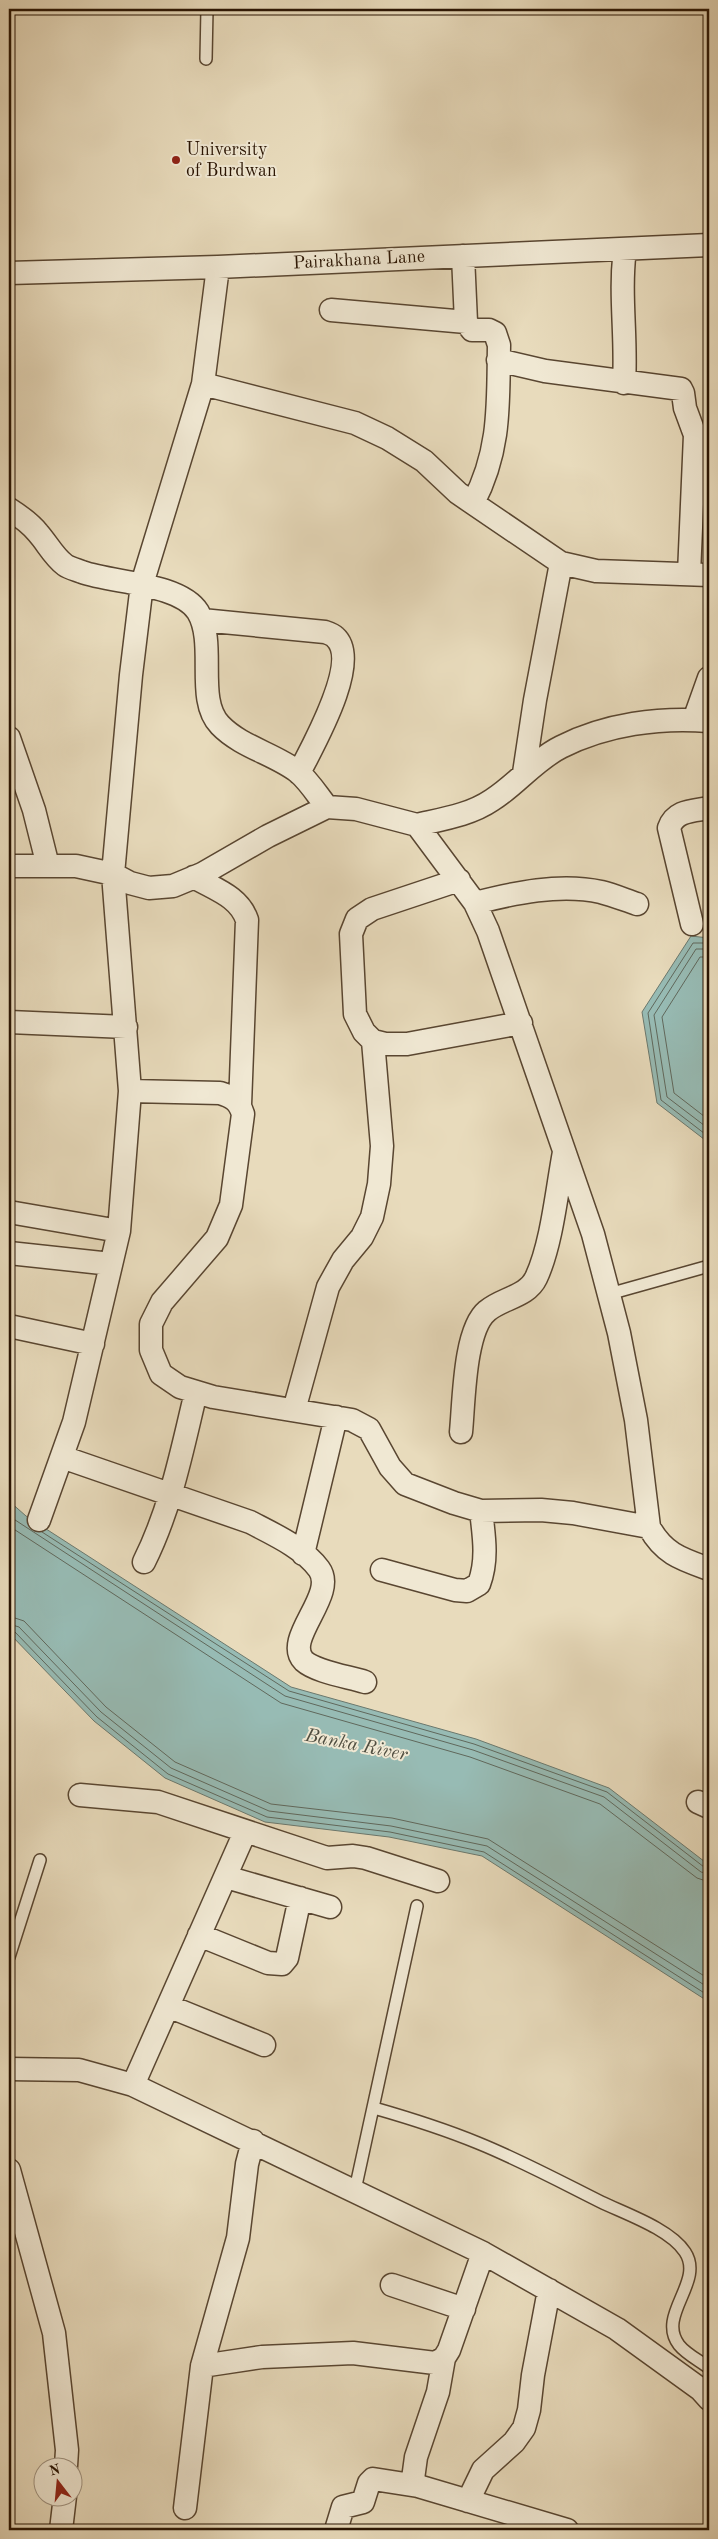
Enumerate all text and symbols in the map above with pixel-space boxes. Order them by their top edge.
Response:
place label: University of Burdwan [186,141,277,180]
marker: University of Burdwan [170,154,182,166]
street label: Pairakhana Lane [293,248,425,272]
water label: Banka River [302,1727,410,1765]
north arrow [32,2456,82,2506]
text: N [48,2462,62,2479]

